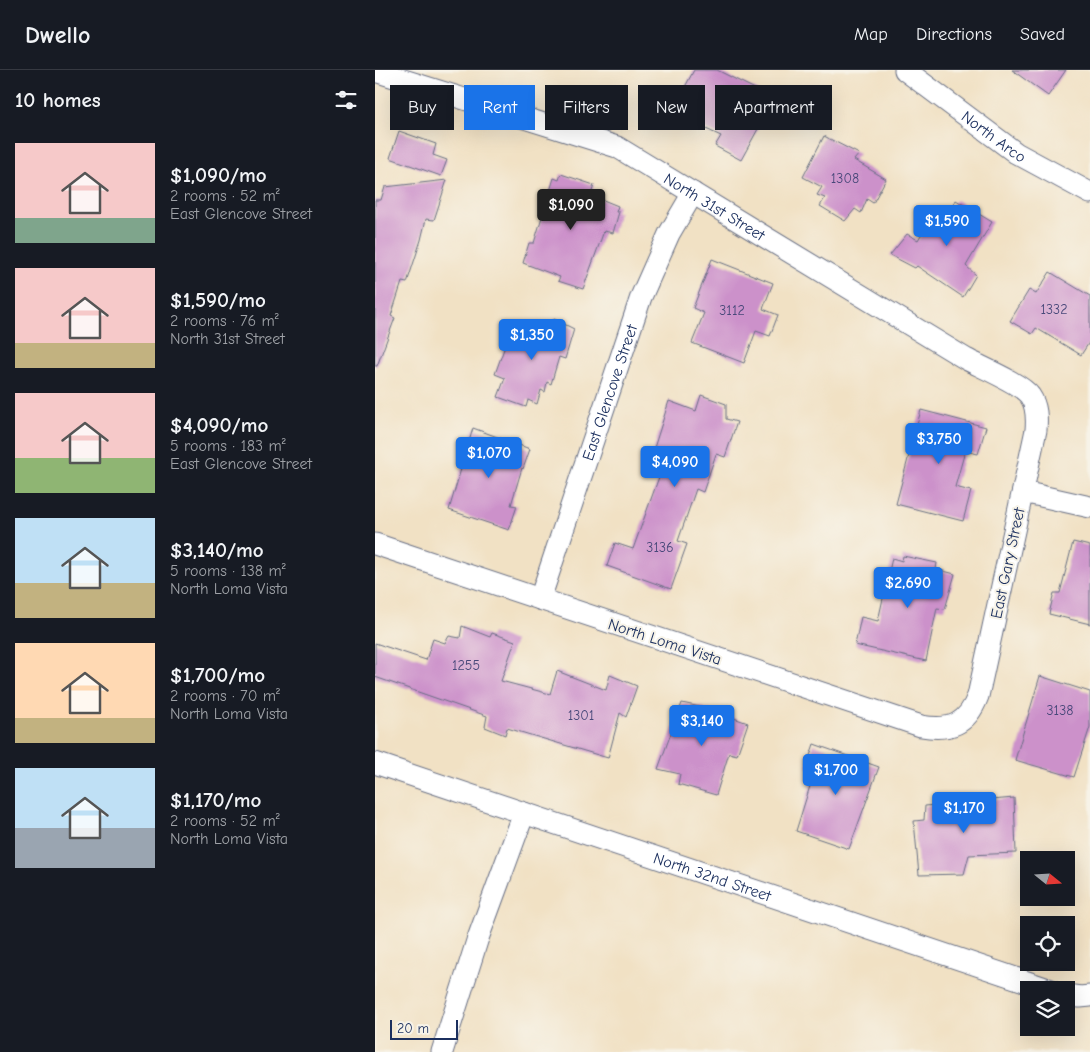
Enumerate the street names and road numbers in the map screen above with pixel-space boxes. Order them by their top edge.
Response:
street label: North Arco [958,108,1029,167]
street label: North 31st Street [660,170,768,245]
street label: East Glencove Street [579,322,641,463]
street label: East Gary Street [987,506,1029,620]
street label: North Loma Vista [606,615,724,669]
street label: North 32nd Street [651,849,774,906]

